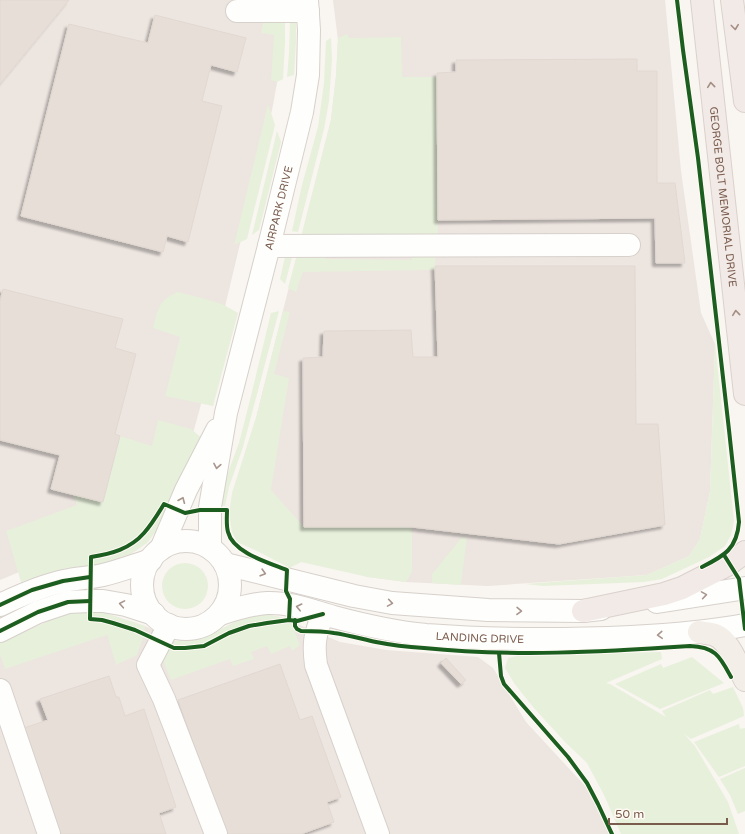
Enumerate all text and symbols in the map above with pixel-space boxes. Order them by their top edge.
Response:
one-way arrow [730,23,739,30]
one-way arrow [707,81,716,88]
street label: GEORGE BOLT MEMORIAL DRIVE [707,106,740,288]
street label: AIRPARK DRIVE [262,164,295,251]
one-way arrow [732,310,741,316]
one-way arrow [213,463,222,469]
one-way arrow [177,497,185,504]
one-way arrow [259,568,266,577]
one-way arrow [701,591,707,600]
one-way arrow [387,598,393,606]
one-way arrow [119,601,126,609]
one-way arrow [296,604,302,612]
one-way arrow [516,607,522,615]
street label: LANDING DRIVE [435,629,524,645]
one-way arrow [657,630,663,639]
scale bar [609,800,727,826]
text: 50 m [615,807,644,821]

